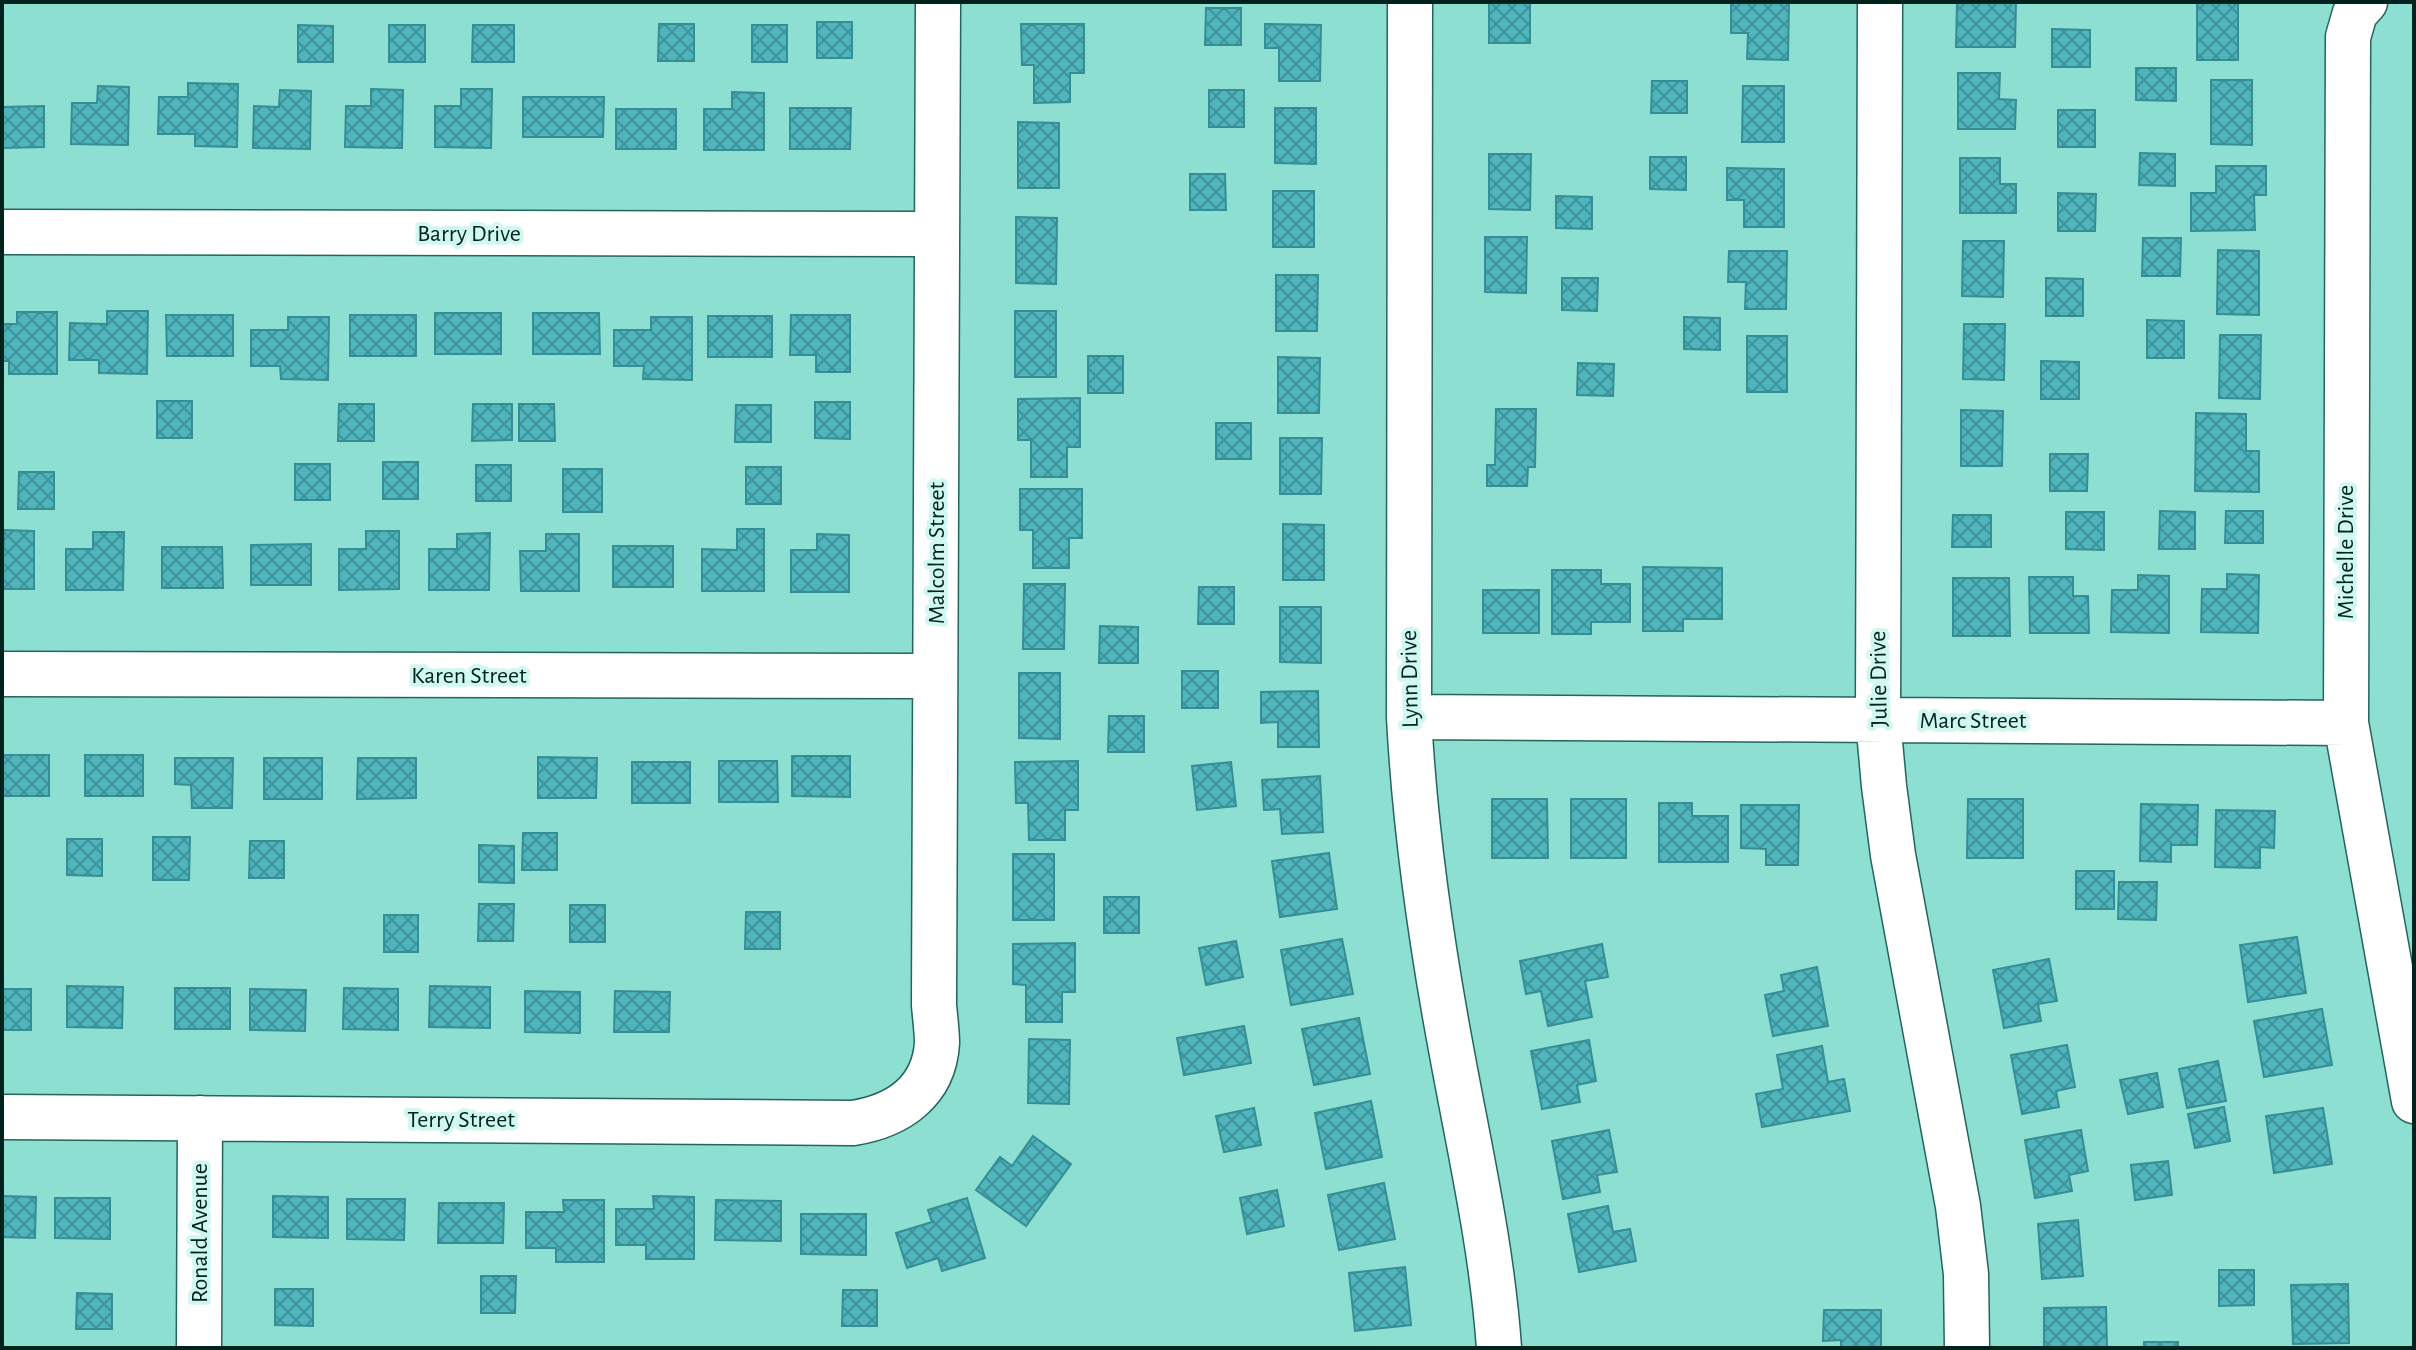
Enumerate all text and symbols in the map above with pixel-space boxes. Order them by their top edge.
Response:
street label: Barry Drive [417,222,521,246]
street label: Malcolm Street [925,482,949,624]
street label: Michelle Drive [2334,485,2358,619]
street label: Lynn Drive [1397,630,1423,728]
street label: Julie Drive [1866,631,1892,727]
street label: Karen Street [411,664,527,688]
street label: Marc Street [1920,709,2027,733]
street label: Terry Street [407,1108,515,1132]
street label: Ronald Avenue [188,1163,212,1303]

